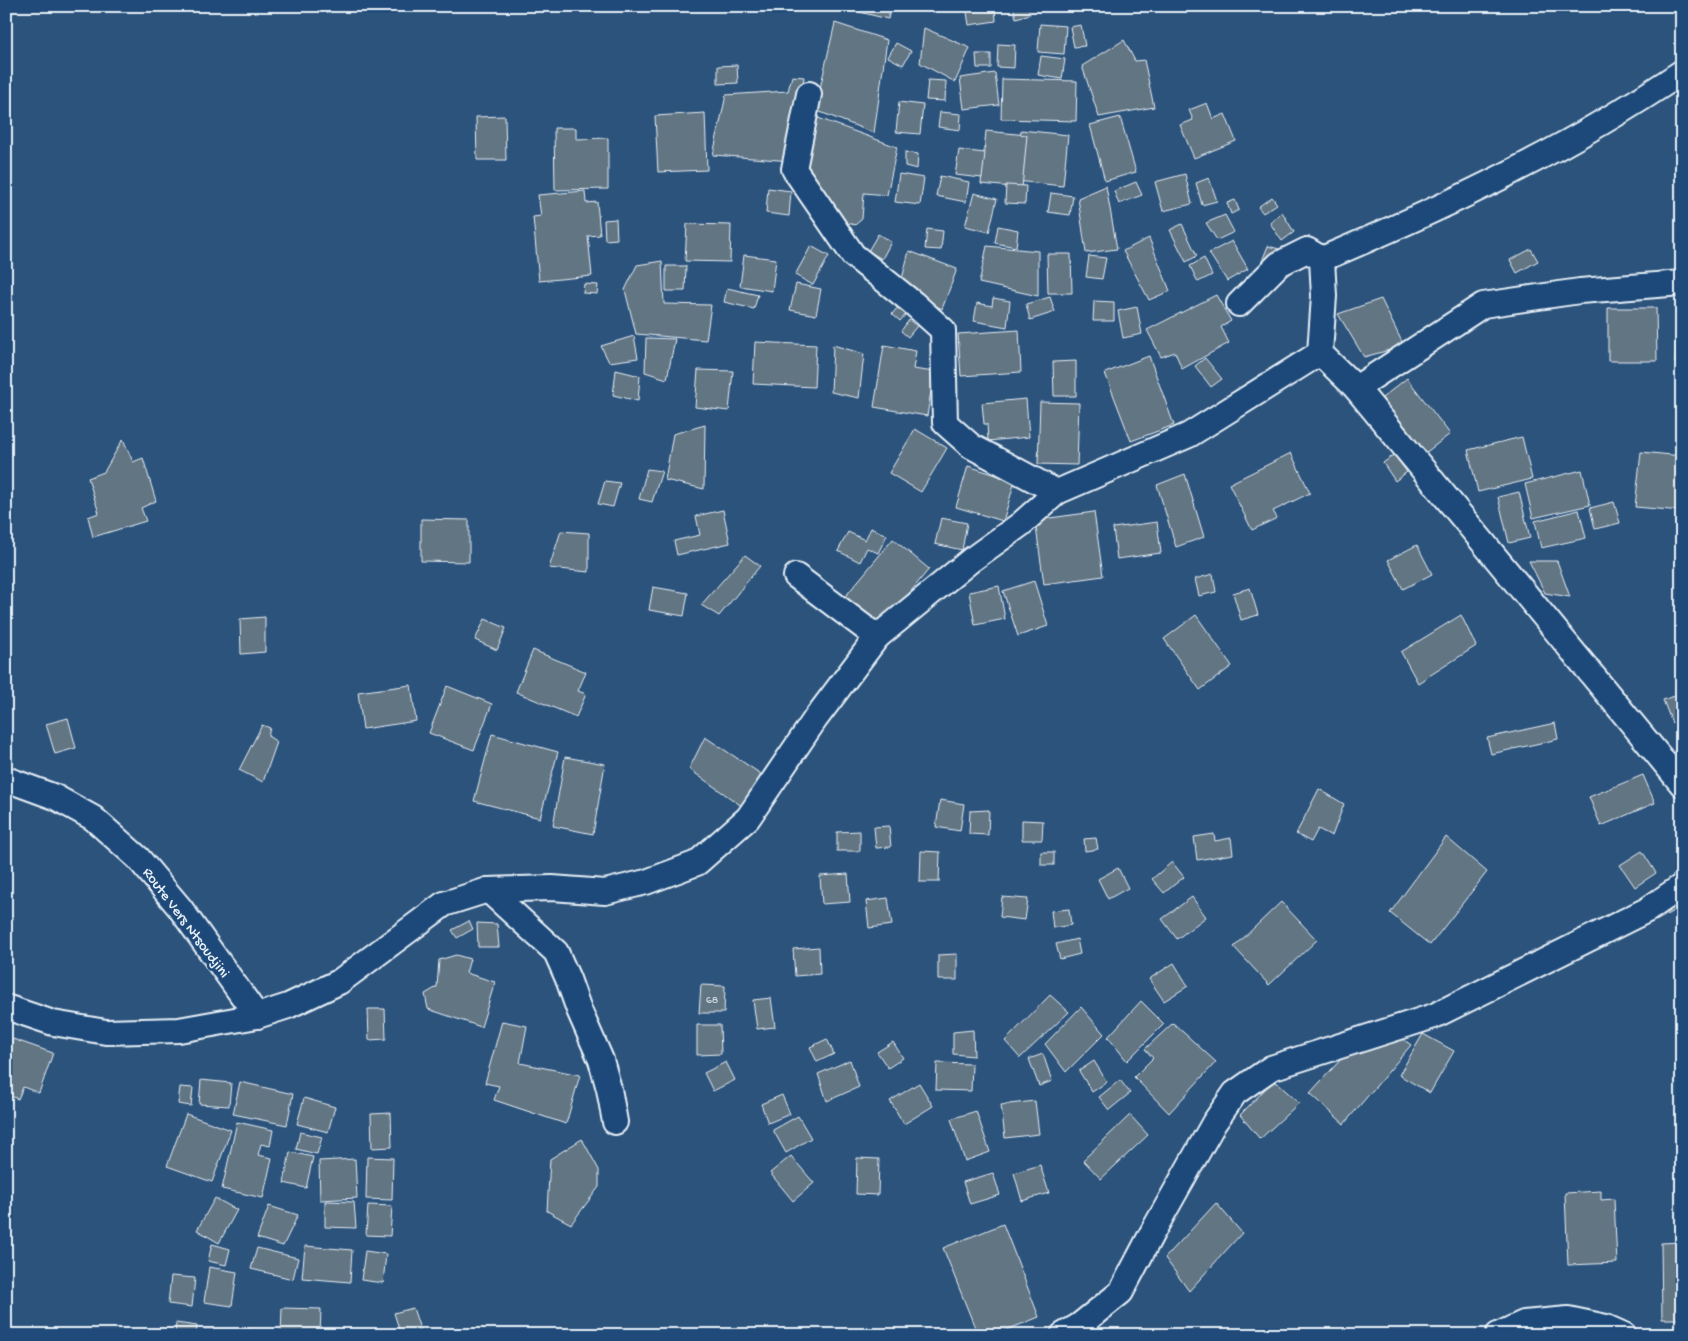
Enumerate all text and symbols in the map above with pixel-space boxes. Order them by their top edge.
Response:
street label: Route Vers Ntsoudjini [138,864,233,982]
house number: 68 [706,994,719,1008]

